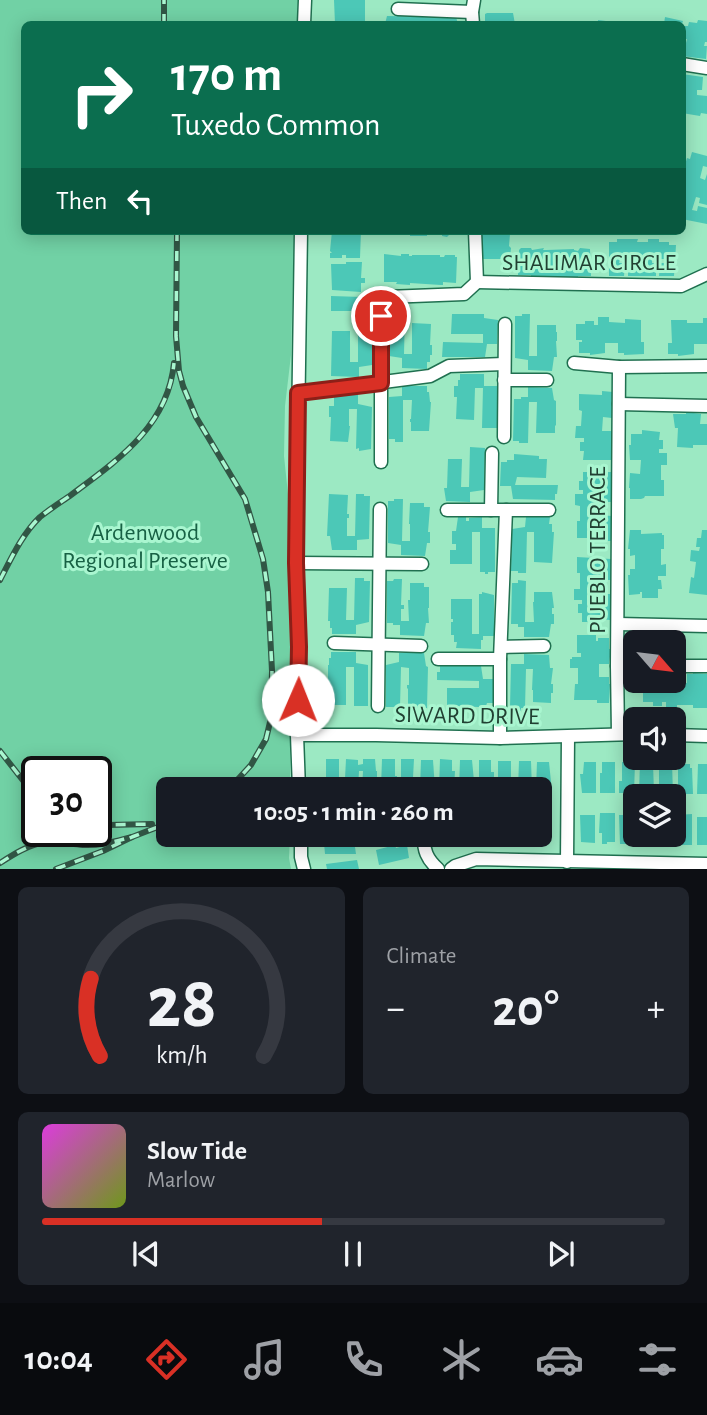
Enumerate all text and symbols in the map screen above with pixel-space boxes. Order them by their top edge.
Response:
icon: right [56,49,147,140]
text: 170 m [171,51,282,100]
text: Tuxedo Common [171,109,381,141]
icon: left [121,182,159,220]
text: Then [56,188,107,214]
street label: SHALIMAR CIRCLE [502,251,676,275]
pin [351,286,411,346]
icon: arrive [362,297,400,335]
street label: PUEBLO TERRACE [586,466,610,634]
park label: Ardenwood Regional Preserve [62,521,228,573]
north arrow [623,630,686,693]
map controls [623,630,686,847]
position arrow [261,663,335,737]
street label: SIWARD DRIVE [394,703,540,729]
button: sound [623,707,686,770]
speed limit sign: 30 [21,756,112,847]
button: layers [623,784,686,847]
text: 10:05 · 1 min · 260 m [254,799,454,825]
text: Climate [387,945,456,968]
text: 28 [146,969,216,1042]
text: 20° [492,983,559,1035]
text: − [387,990,405,1028]
text: + [647,990,665,1028]
text: km/h [155,1043,207,1068]
text: Slow Tide [147,1138,247,1164]
text: Marlow [147,1169,215,1192]
icon: previous [127,1235,165,1273]
icon: pause [334,1235,372,1273]
icon: next [542,1235,580,1273]
icon: directions [142,1335,191,1384]
icon: music [240,1335,289,1384]
icon: phone [339,1335,388,1384]
icon: climate [437,1335,486,1384]
icon: car [535,1335,584,1384]
icon: filters [633,1335,682,1384]
text: 10:04 [25,1343,93,1375]

